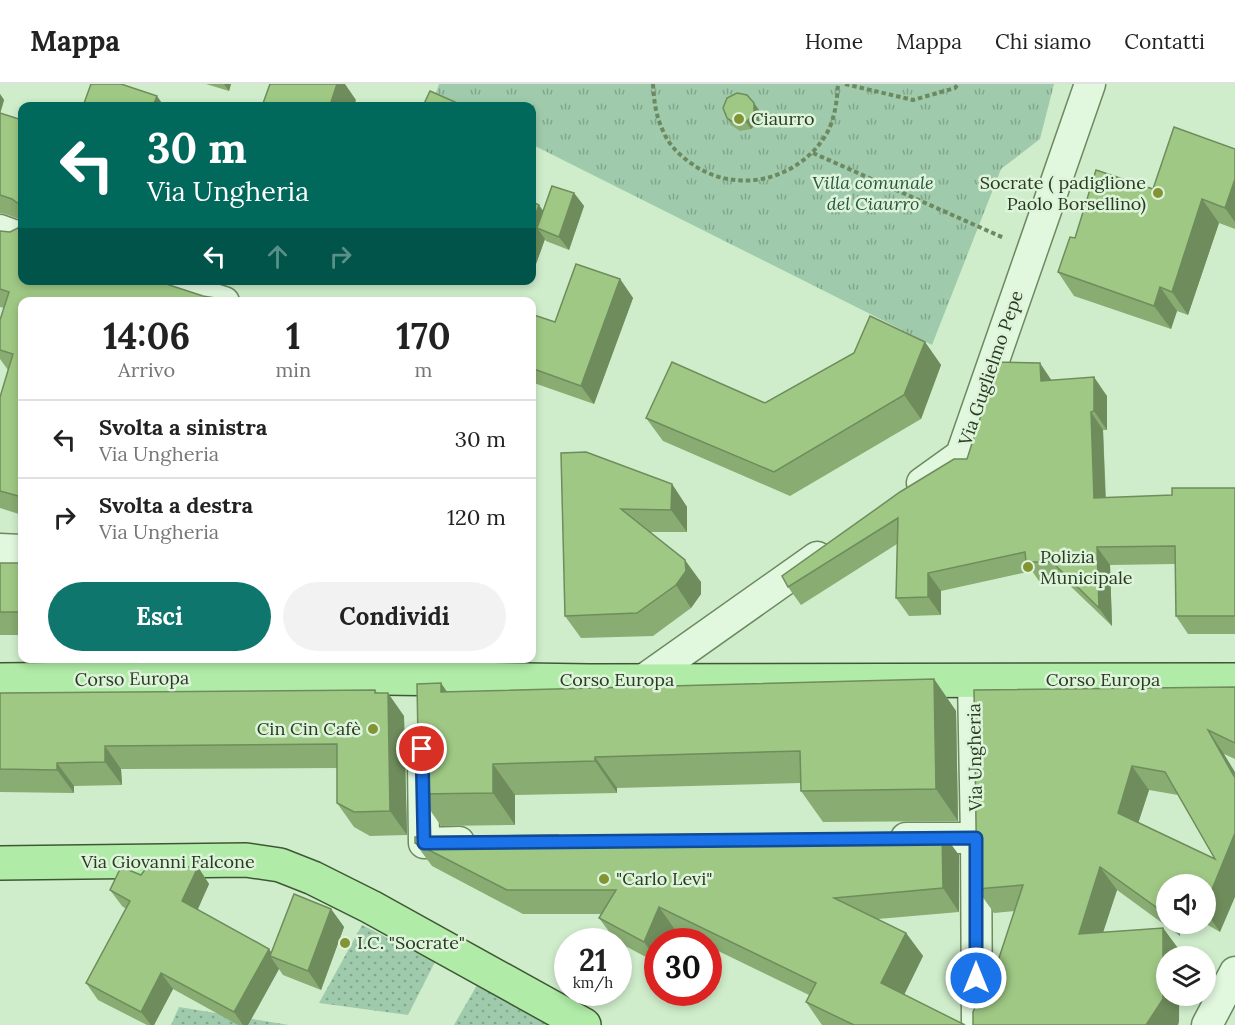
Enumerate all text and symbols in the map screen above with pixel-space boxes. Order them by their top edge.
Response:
text: Mappa [30,23,120,59]
text: Home [805,28,863,55]
text: Mappa [896,28,962,55]
text: Chi siamo [995,28,1091,55]
text: Contatti [1124,28,1205,55]
place label: Ciaurro [751,107,815,130]
marker: Ciaurro [732,112,746,126]
text: 30 m [147,121,247,175]
icon: left [48,126,126,204]
park label: Villa comunale del Ciaurro [812,171,934,215]
place label: Socrate ( padiglione Paolo Borsellino) [980,171,1146,215]
text: Via Ungheria [147,174,309,208]
marker: Socrate ( padiglione Paolo Borsellino) [1151,186,1165,200]
icon: left [198,240,231,273]
icon: ahead [261,240,294,273]
icon: right [324,240,357,273]
street label: Via Guglielmo Pepe [953,287,1028,449]
text: 14:06 [103,313,190,359]
text: 1 [286,313,301,359]
text: 170 [396,313,451,359]
text: Arrivo [118,357,175,382]
text: min [275,357,311,382]
text: m [415,357,432,382]
text: Svolta a sinistra [99,413,267,441]
icon: left [48,423,81,456]
text: 30 m [455,425,506,453]
text: Via Ungheria [99,441,219,466]
text: Svolta a destra [99,491,253,519]
icon: right [48,501,81,534]
text: 120 m [447,503,506,531]
text: Via Ungheria [99,519,219,544]
place label: Polizia Municipale [1040,545,1133,589]
marker: Polizia Municipale [1021,560,1035,574]
button: Esci [48,582,271,651]
button: Condividi [283,582,506,651]
street label: Corso Europa [75,666,189,691]
street label: Corso Europa [560,668,674,691]
street label: Corso Europa [1046,668,1160,691]
street label: Via Ungheria [962,703,987,812]
place label: Cin Cin Cafè [257,717,361,740]
marker: Cin Cin Cafè [366,722,380,736]
pin [396,723,447,774]
icon: arrive [405,732,438,765]
street label: Via Giovanni Falcone [80,850,255,873]
place label: "Carlo Levi" [616,867,712,890]
marker: "Carlo Levi" [597,872,611,886]
map controls [1156,874,1216,1006]
button: sound [1156,874,1216,934]
speed limit sign: 30 [644,928,722,1006]
place label: I.C. "Socrate" [357,931,465,954]
marker: I.C. "Socrate" [338,936,352,950]
text: 21 [579,941,607,979]
position arrow [944,946,1008,1010]
button: layers [1156,946,1216,1006]
text: km/h [573,973,613,992]

